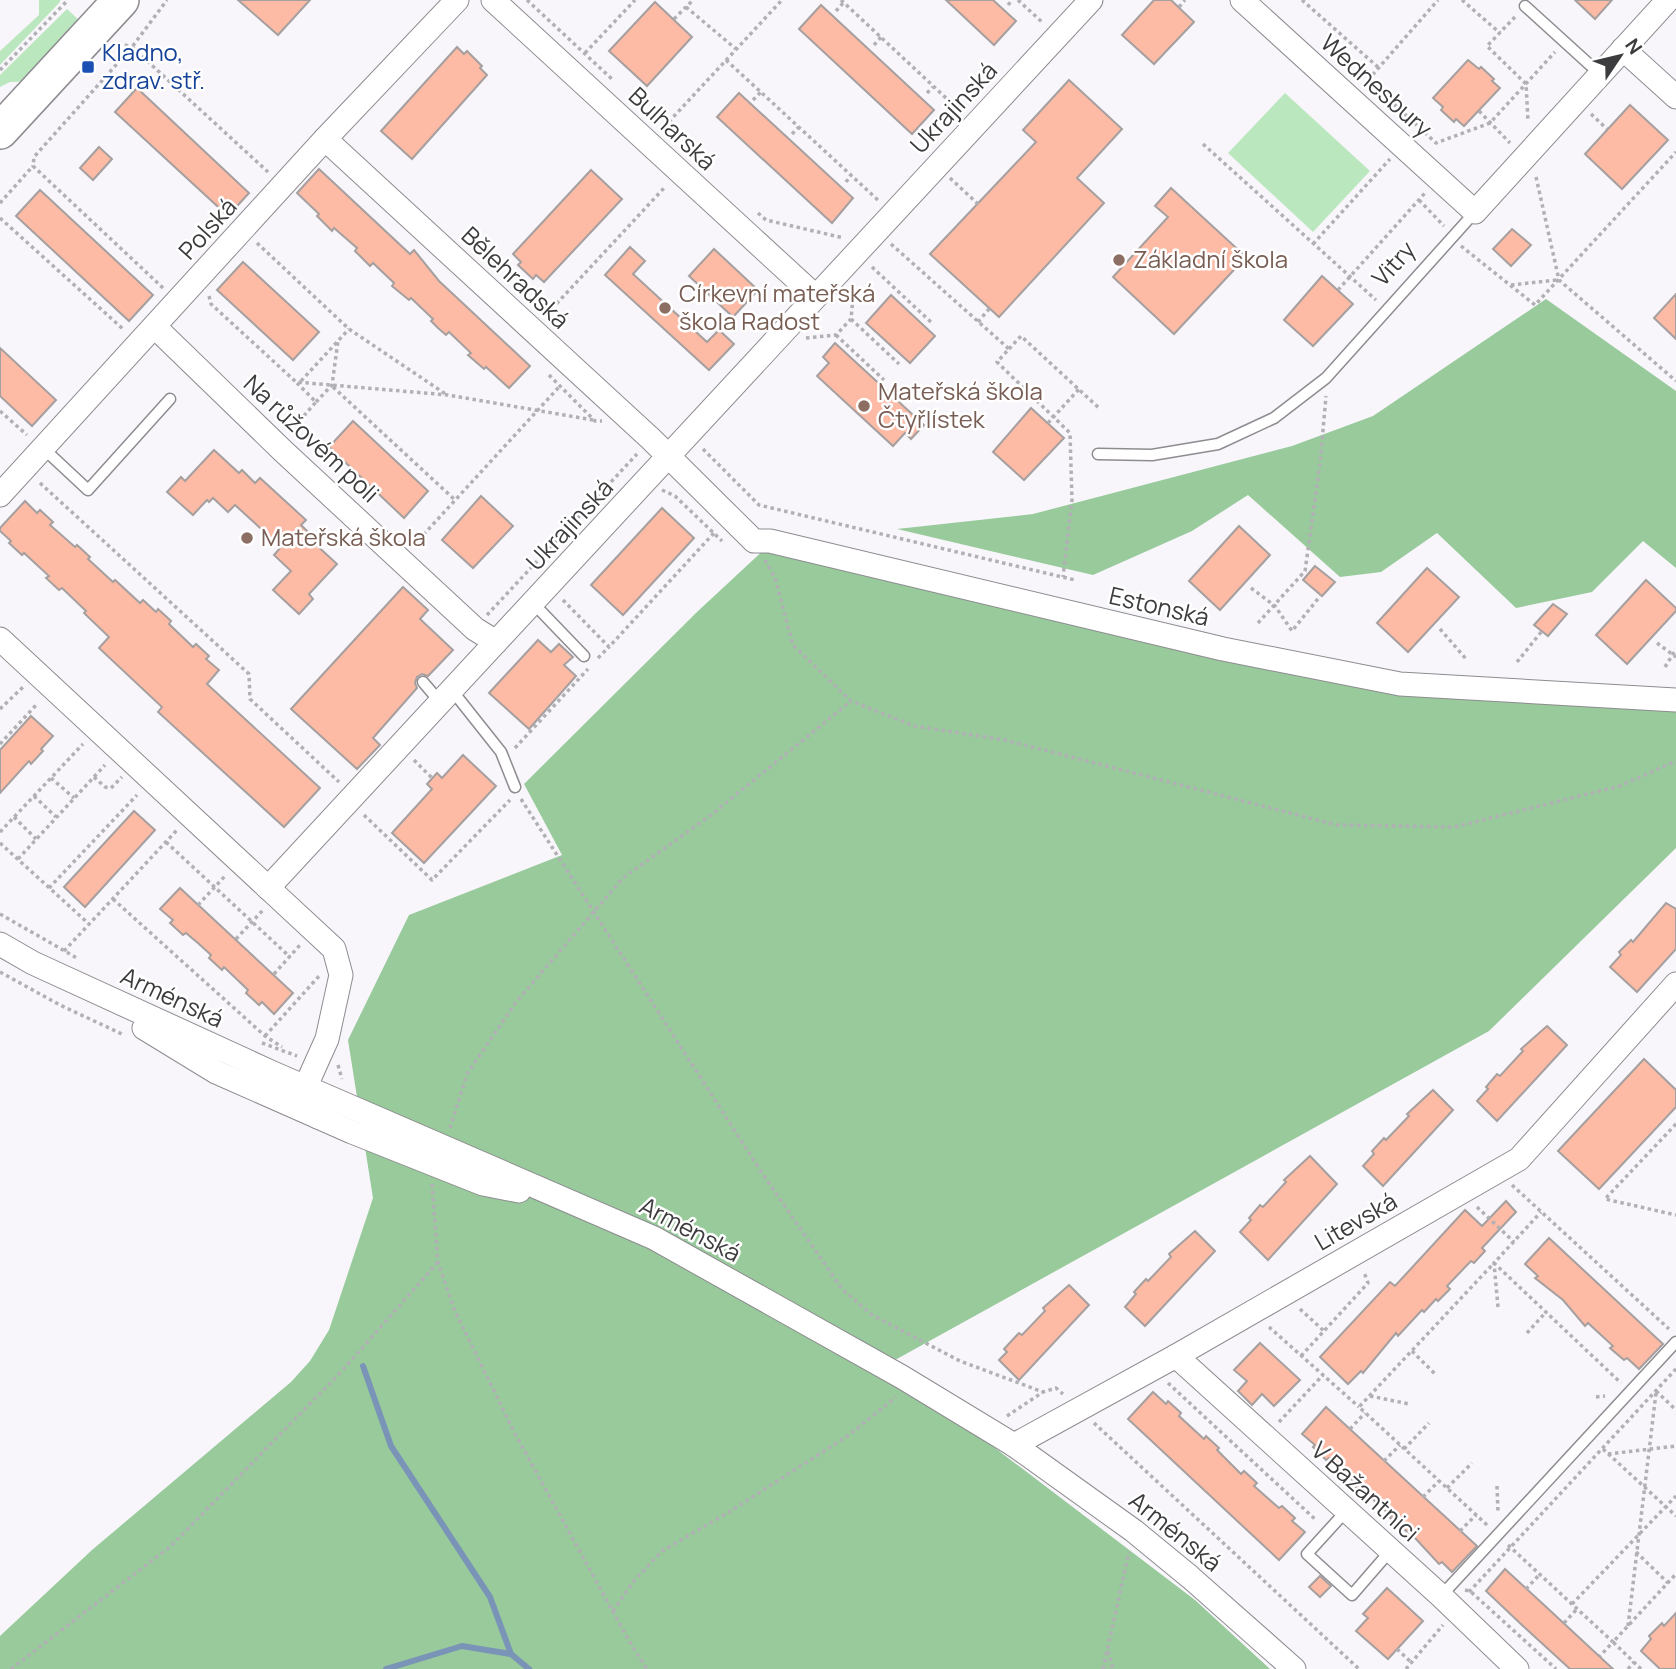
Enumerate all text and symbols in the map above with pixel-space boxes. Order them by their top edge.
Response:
north arrow [1585,21,1655,91]
street label: Wednesbury [1314,26,1440,144]
text: N [1619,33,1648,59]
place label: Kladno, zdrav. stř. [102,35,205,96]
street label: Ukrajinská [902,54,1004,160]
marker: Kladno, zdrav. stř. [80,59,96,75]
street label: Bulharská [622,79,724,177]
street label: Polská [171,190,243,266]
street label: Bělehradská [455,218,577,335]
street label: Vitry [1364,233,1422,293]
place label: Základní škola [1133,242,1288,275]
marker: Základní škola [1111,252,1127,268]
place label: Církevní mateřská škola Radost [679,276,875,337]
marker: Církevní mateřská škola Radost [657,300,673,316]
street label: Na růžovém poli [237,367,387,509]
place label: Mateřská škola Čtyřlístek [878,374,1043,435]
marker: Mateřská škola Čtyřlístek [856,398,872,414]
street label: Ukrajinská [518,471,620,577]
place label: Mateřská škola [261,520,426,553]
marker: Mateřská škola [239,530,255,546]
street label: Estonská [1106,578,1213,633]
street label: Arménská [116,958,229,1035]
street label: Litevská [1308,1184,1403,1258]
street label: Arménská [634,1188,747,1269]
street label: V Bažantnici [1305,1433,1427,1548]
street label: Arménská [1123,1483,1229,1578]

